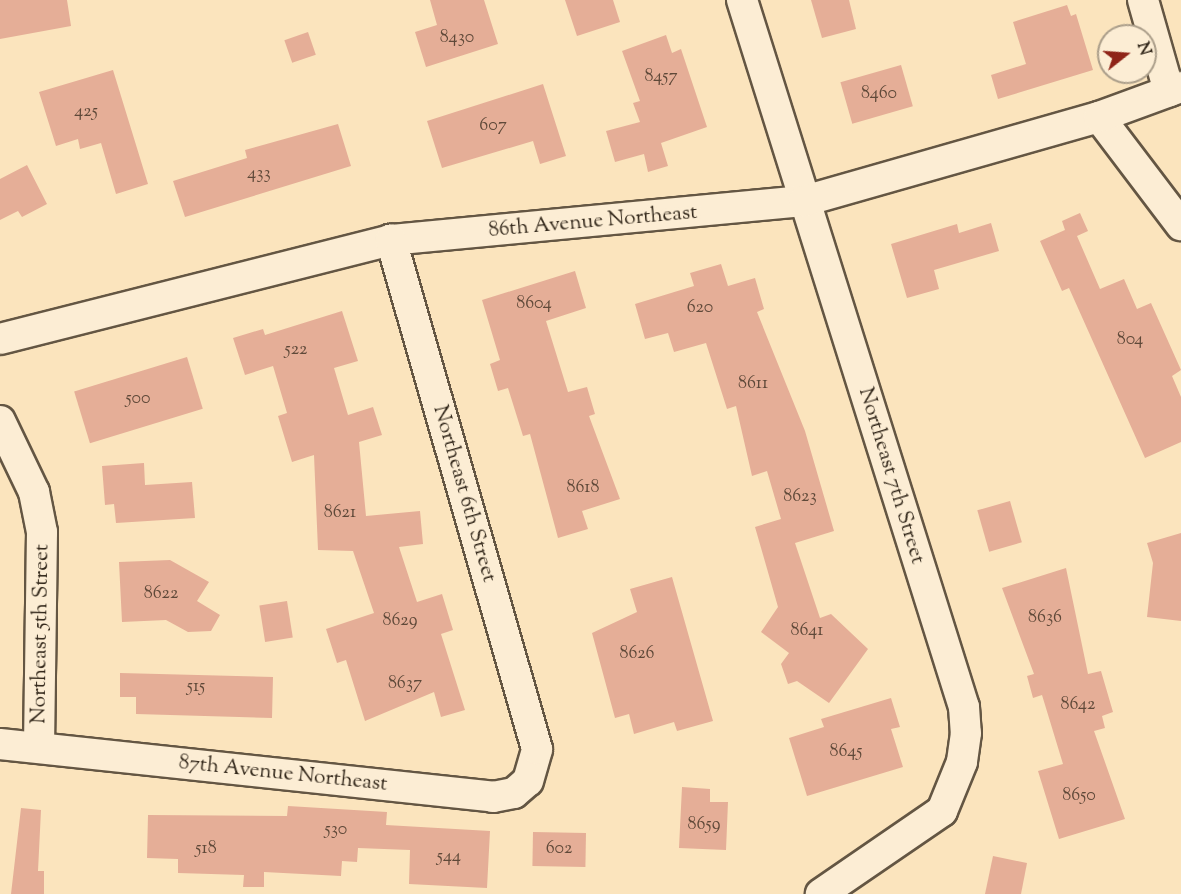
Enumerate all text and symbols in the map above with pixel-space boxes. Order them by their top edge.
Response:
north arrow [1097,24,1157,84]
house number: 8430 [440,27,474,49]
text: N [1130,40,1156,59]
house number: 8457 [644,66,678,88]
house number: 8460 [861,83,897,105]
house number: 425 [74,101,98,123]
house number: 607 [479,115,507,137]
house number: 433 [247,163,271,185]
street label: 86th Avenue Northeast [488,200,698,244]
house number: 8604 [516,293,552,315]
house number: 620 [687,297,713,319]
house number: 804 [1117,329,1143,351]
house number: 522 [284,339,308,361]
house number: 8611 [738,373,768,395]
street label: Northeast 7th Street [852,385,930,567]
house number: 500 [125,388,151,410]
street label: Northeast 6th Street [427,403,501,585]
house number: 8618 [567,477,599,499]
house number: 8623 [783,486,817,508]
house number: 8621 [324,502,356,524]
street label: Northeast 5th Street [27,544,55,724]
house number: 8622 [144,583,178,605]
house number: 8636 [1028,607,1062,629]
house number: 8629 [383,610,417,632]
house number: 8641 [791,620,823,642]
house number: 8626 [619,643,655,665]
house number: 8637 [388,673,422,695]
house number: 515 [187,676,205,698]
house number: 8642 [1060,694,1096,716]
house number: 8645 [830,741,862,763]
street label: 87th Avenue Northeast [177,751,389,797]
house number: 8650 [1062,785,1096,807]
house number: 8659 [688,814,720,836]
house number: 530 [325,819,347,841]
house number: 518 [195,838,217,860]
house number: 602 [546,838,572,860]
house number: 544 [437,846,461,868]

